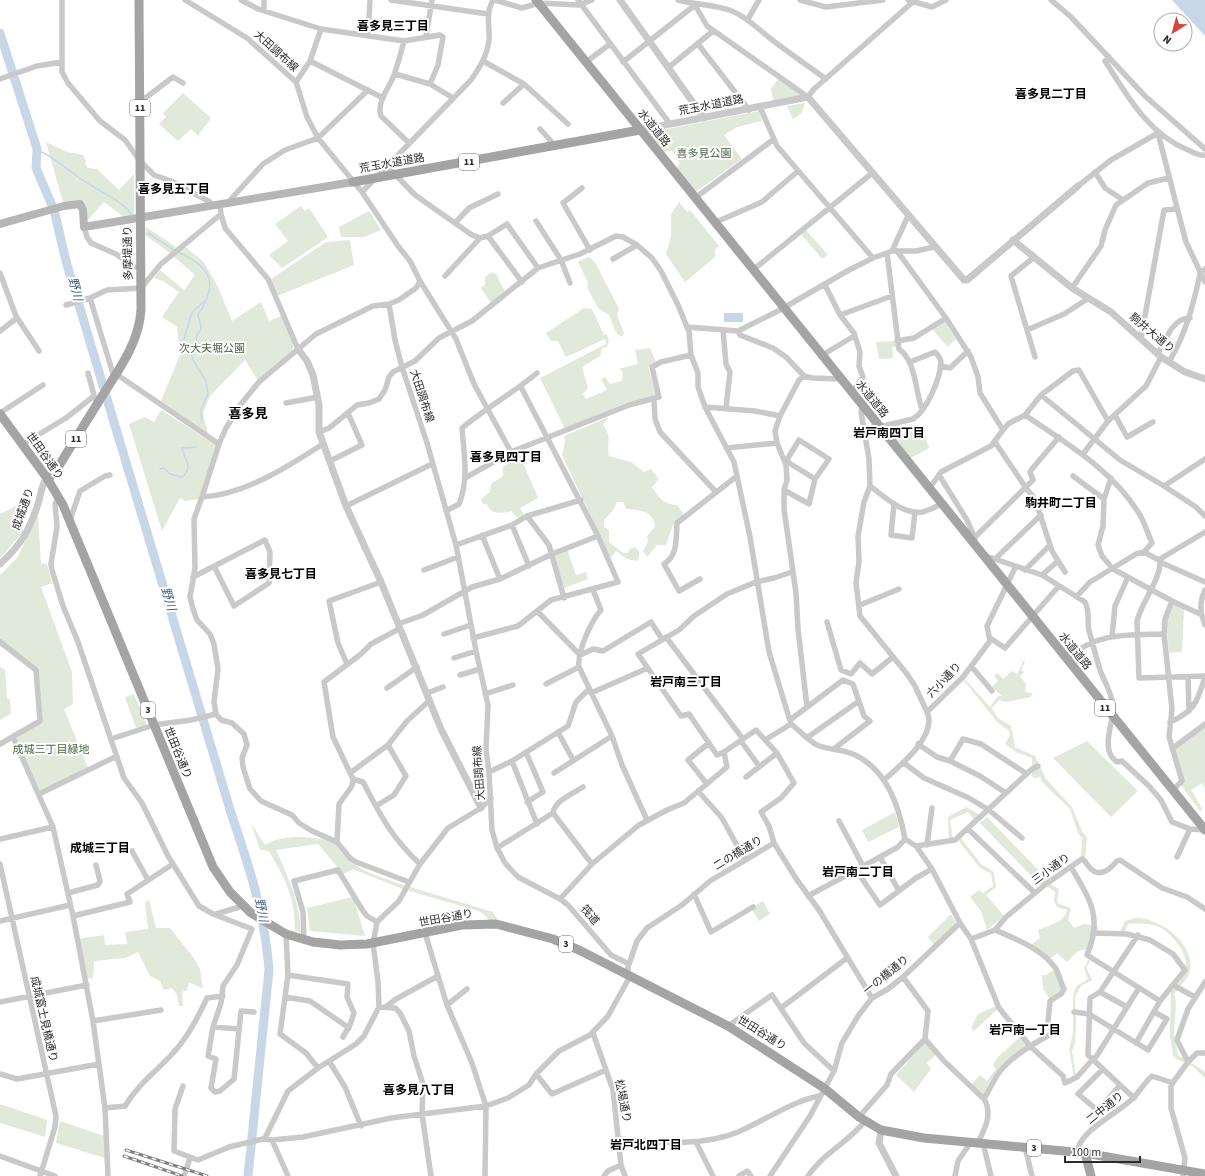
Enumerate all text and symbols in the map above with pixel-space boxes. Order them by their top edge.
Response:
north arrow [1153,12,1193,52]
district label: 喜多見三丁目 [357,18,429,35]
street label: 大田調布線 [251,27,301,75]
text: N [1160,31,1175,48]
district label: 喜多見二丁目 [1015,86,1087,103]
street label: 荒玉水道道路 [677,91,745,119]
road number: 11 [130,100,150,116]
street label: 水道道路 [634,106,674,150]
park label: 喜多見公園 [677,146,732,161]
street label: 荒玉水道道路 [358,150,426,176]
road number: 11 [459,154,479,170]
district label: 喜多見五丁目 [138,181,210,198]
street label: 多摩堤通り [120,225,136,281]
water label: 野川 [64,275,87,305]
street label: 駒井大通り [1126,310,1178,356]
park label: 次大夫堀公園 [179,341,245,356]
street label: 大田調布線 [406,368,438,424]
street label: 水道道路 [852,377,892,421]
district label: 喜多見 [228,405,268,423]
district label: 岩戸南四丁目 [853,425,925,442]
street label: 世田谷通り [23,429,67,483]
road number: 11 [66,431,86,447]
district label: 喜多見四丁目 [470,449,542,466]
street label: 成城通り [8,486,38,532]
district label: 駒井町二丁目 [1025,495,1097,512]
district label: 喜多見七丁目 [245,566,317,583]
water label: 野川 [156,585,180,615]
street label: 水道道路 [1055,629,1095,673]
street label: 六小通り [923,659,965,701]
district label: 岩戸南三丁目 [650,674,722,691]
road number: 11 [1095,700,1115,716]
road number: 3 [141,702,155,718]
street label: 世田谷通り [161,725,195,781]
park label: 成城三丁目緑地 [13,742,90,757]
street label: 大田調布線 [470,745,488,801]
street label: 二の橋通り [711,832,765,874]
district label: 成城三丁目 [70,840,130,857]
street label: 三小通り [1029,850,1073,888]
district label: 岩戸南二丁目 [822,864,894,881]
water label: 野川 [250,896,272,925]
street label: 筏道 [577,902,603,928]
street label: 世田谷通り [418,906,474,930]
road number: 3 [559,936,573,952]
street label: 一の橋通り [860,952,912,998]
street label: 成城富士見橋通り [27,974,61,1064]
street label: 世田谷通り [735,1012,789,1054]
district label: 岩戸南一丁目 [989,1022,1061,1039]
street label: 松場通り [611,1078,635,1124]
district label: 喜多見八丁目 [383,1082,455,1099]
street label: 二中通り [1083,1088,1127,1128]
district label: 岩戸北四丁目 [610,1137,682,1154]
scale bar [1065,1138,1140,1164]
road number: 3 [1027,1140,1041,1156]
text: 100 m [1071,1144,1101,1161]

